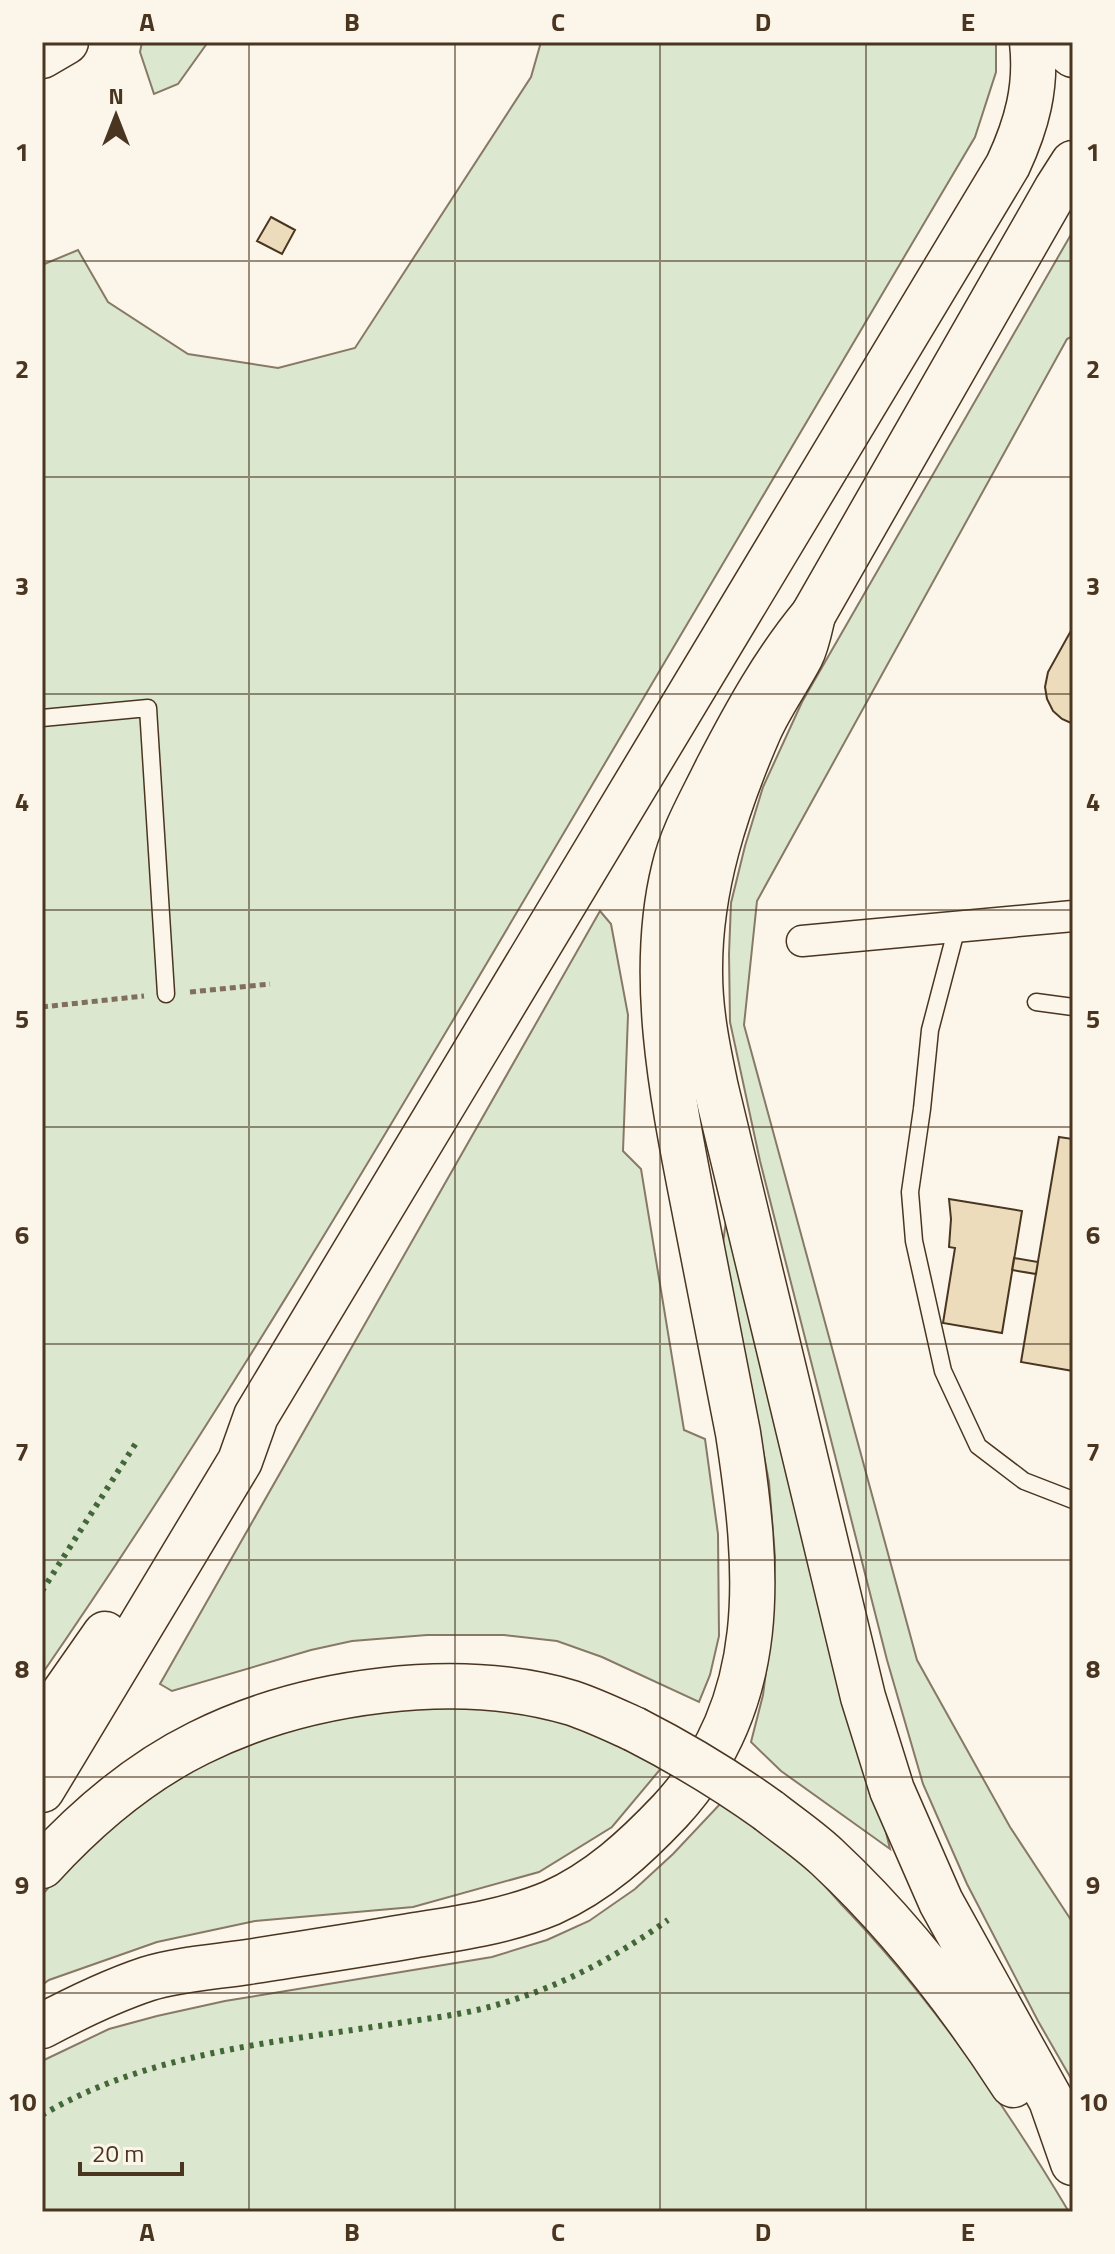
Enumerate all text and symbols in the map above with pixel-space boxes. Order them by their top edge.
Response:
text: A [139,2,155,41]
text: B [344,2,360,41]
text: C [551,2,565,41]
text: D [755,2,771,41]
text: E [961,2,975,41]
north arrow [76,76,156,156]
text: N [108,79,124,113]
text: 1 [15,132,29,171]
text: 1 [1086,132,1100,171]
text: 2 [15,349,29,388]
text: 2 [1086,349,1100,388]
text: 3 [15,566,29,605]
text: 3 [1086,566,1100,605]
text: 4 [15,782,29,821]
text: 4 [1086,782,1100,821]
text: 5 [15,999,29,1038]
text: 5 [1086,999,1100,1038]
text: 6 [15,1215,29,1254]
text: 6 [1086,1215,1100,1254]
text: 7 [15,1432,29,1471]
text: 7 [1086,1432,1100,1471]
text: 8 [15,1649,29,1688]
text: 8 [1086,1649,1100,1688]
text: 9 [15,1865,29,1904]
text: 9 [1086,1865,1100,1904]
text: 10 [7,2082,37,2121]
text: 10 [1078,2082,1108,2121]
scale bar [80,2126,182,2176]
text: 20 m [92,2135,144,2171]
text: A [139,2212,155,2251]
text: B [344,2212,360,2251]
text: C [551,2212,565,2251]
text: D [755,2212,771,2251]
text: E [961,2212,975,2251]

